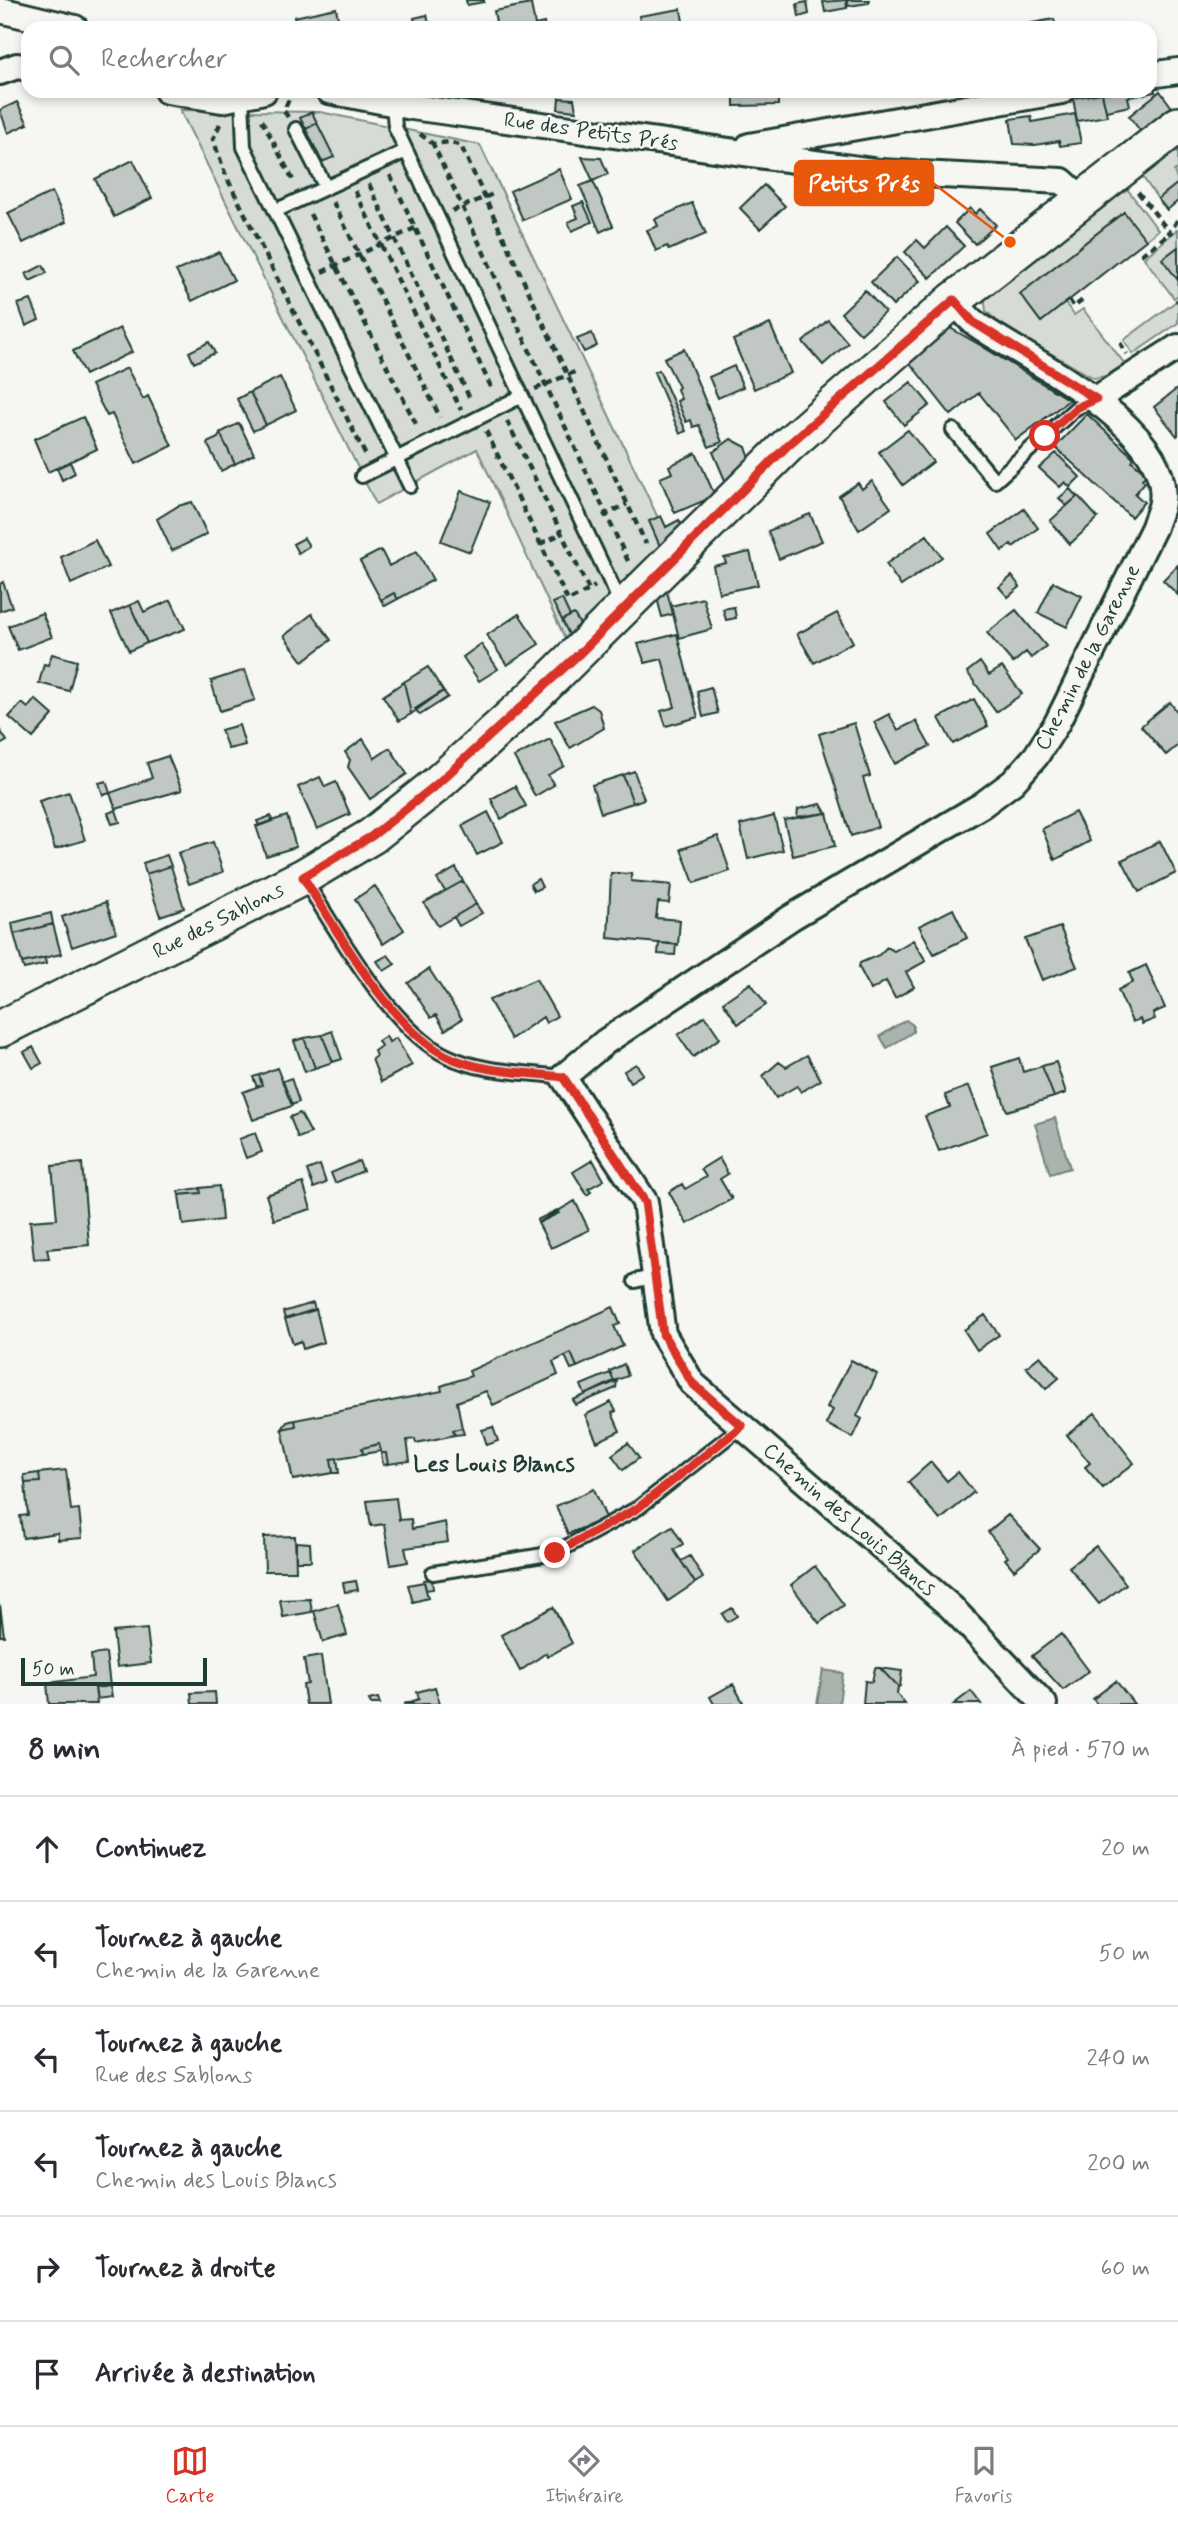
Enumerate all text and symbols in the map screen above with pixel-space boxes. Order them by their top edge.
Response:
search box [21,21,1157,98]
icon: search [45,41,83,79]
text: Rechercher [101,43,227,77]
street label: Rue des Petits Prés [502,106,680,158]
callout: Petits Prés [795,161,933,205]
text: Petits Prés [808,170,921,200]
route start [1029,420,1060,451]
street label: Chemin de la Garenne [1029,560,1147,755]
street label: Rue des Sablons [148,876,289,966]
street label: Chemin des Louis Blancs [757,1437,942,1603]
district label: Les Louis Blancs [413,1450,575,1480]
route end [539,1537,570,1568]
scale bar [21,1655,206,1687]
text: 50 m [32,1657,75,1682]
text: 8 min [28,1730,101,1769]
text: À pied · 570 m [1011,1735,1150,1765]
icon: ahead [28,1830,66,1868]
text: Continuez [95,1832,206,1866]
text: 20 m [1101,1834,1150,1864]
text: Tournez à gauche [95,1922,282,1956]
icon: left [28,1935,66,1973]
text: 50 m [1099,1939,1150,1969]
text: Chemin de la Garenne [95,1956,320,1986]
text: Tournez à gauche [95,2027,282,2061]
icon: left [28,2040,66,2078]
text: 240 m [1086,2044,1150,2074]
text: Rue des Sablons [95,2061,252,2091]
text: Tournez à gauche [95,2132,282,2166]
icon: left [28,2145,66,2183]
text: 200 m [1087,2149,1150,2179]
text: Chemin des Louis Blancs [95,2166,337,2196]
icon: right [28,2250,66,2288]
text: Tournez à droite [95,2252,276,2286]
text: 60 m [1101,2254,1150,2284]
icon: arrive [28,2355,66,2393]
text: Arrivée à destination [95,2357,316,2391]
tab: Carte [166,2442,214,2509]
tab: Itinéraire [545,2442,623,2509]
tab: Favoris [955,2442,1012,2509]

